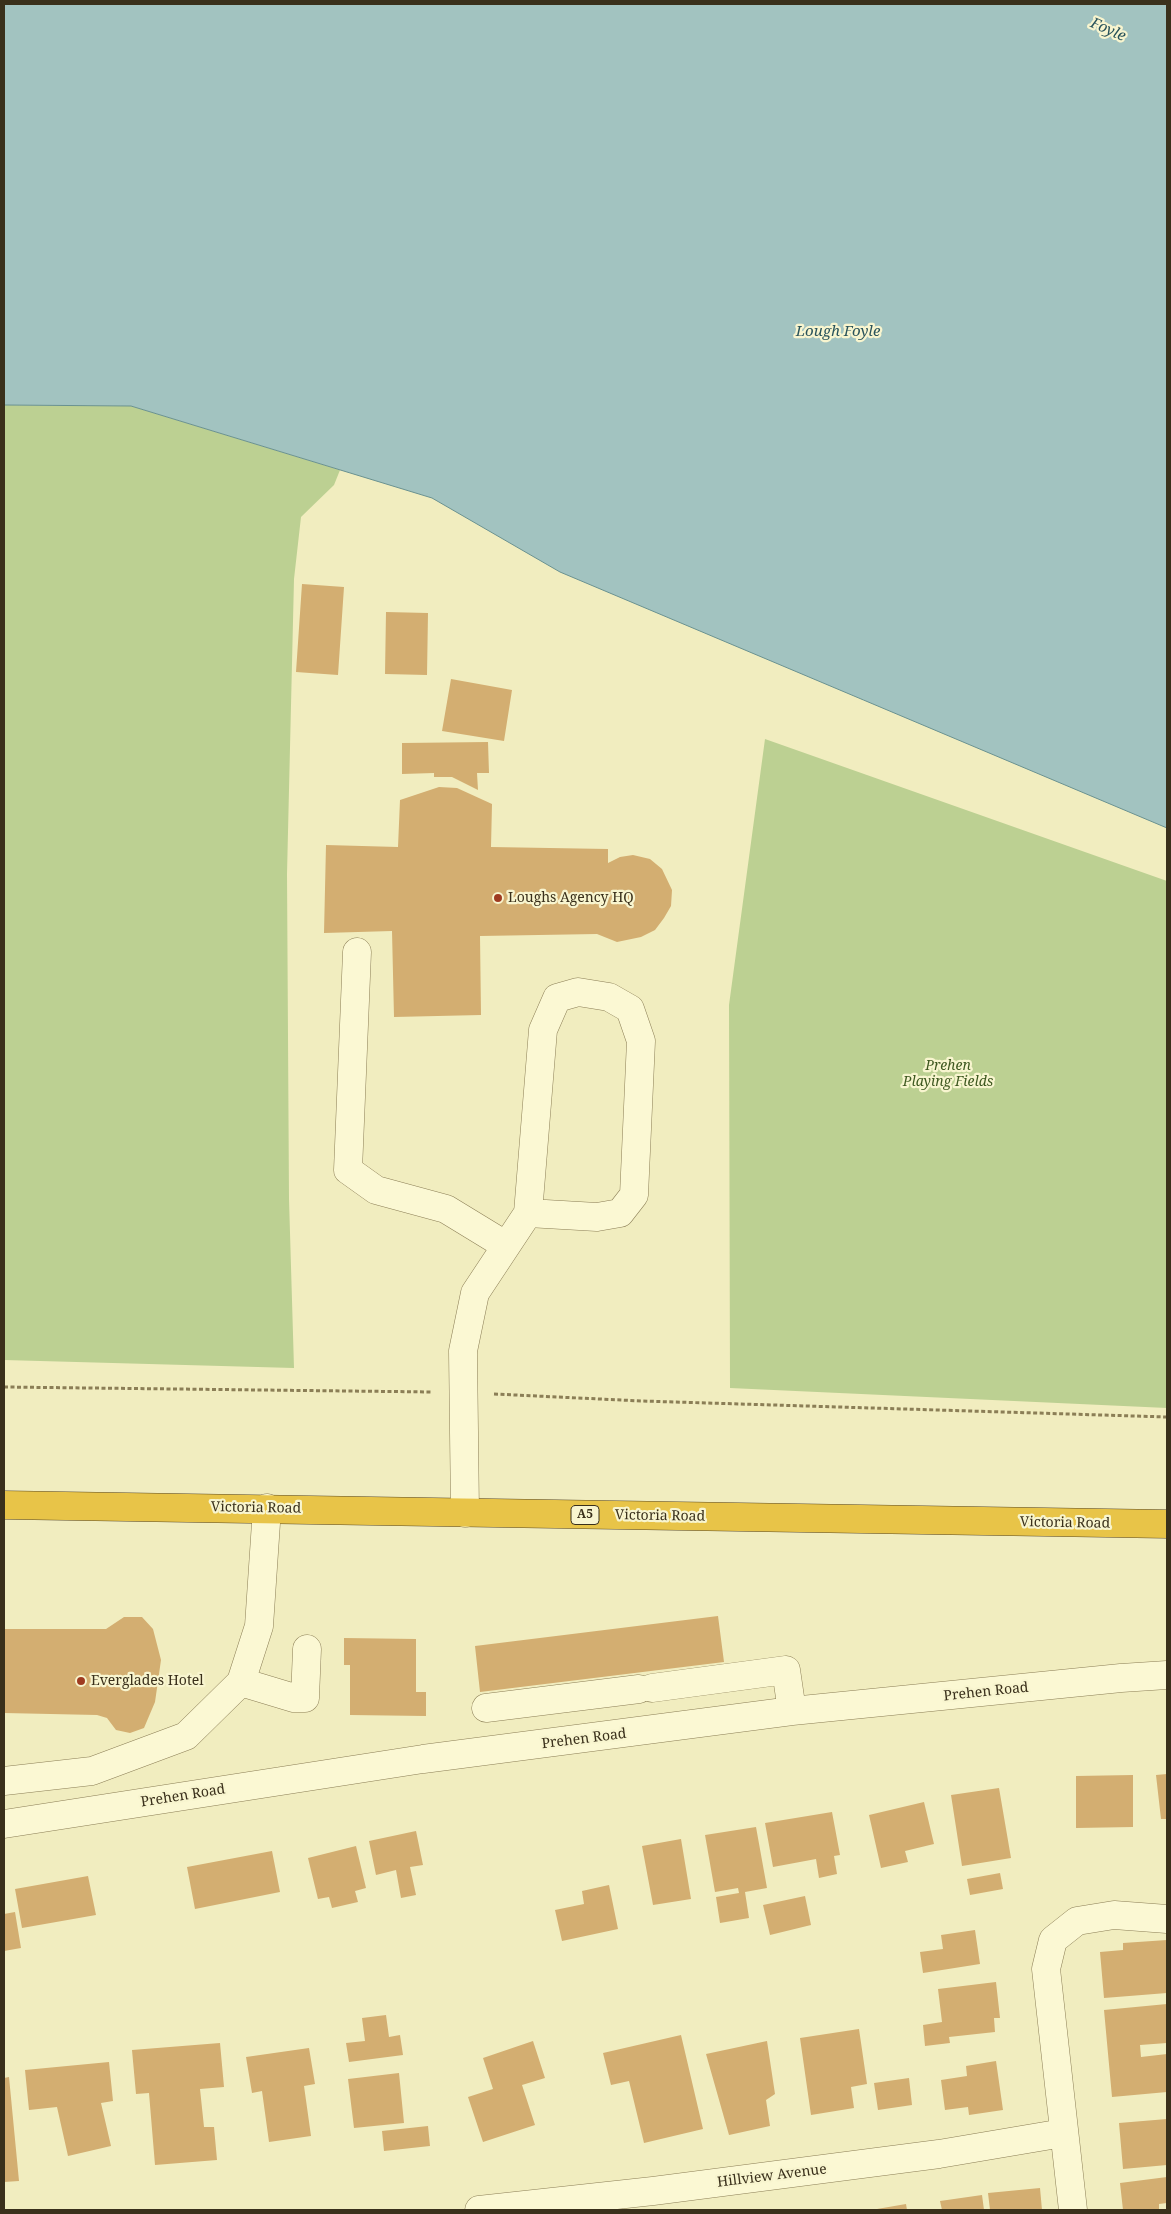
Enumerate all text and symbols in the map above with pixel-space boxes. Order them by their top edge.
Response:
water label: Foyle [1088,14,1128,46]
water label: Lough Foyle [796,323,880,341]
place label: Loughs Agency HQ [508,890,634,906]
marker: Loughs Agency HQ [492,892,504,904]
park label: Prehen Playing Fields [903,1058,993,1090]
street label: Victoria Road [211,1499,301,1517]
road number: A5 [571,1506,599,1524]
street label: Victoria Road [615,1507,705,1525]
street label: Victoria Road [1020,1514,1110,1532]
place label: Everglades Hotel [91,1673,204,1689]
marker: Everglades Hotel [75,1675,87,1687]
street label: Prehen Road [943,1679,1029,1705]
street label: Prehen Road [541,1725,627,1753]
street label: Prehen Road [140,1781,226,1811]
street label: Hillview Avenue [716,2161,828,2191]

